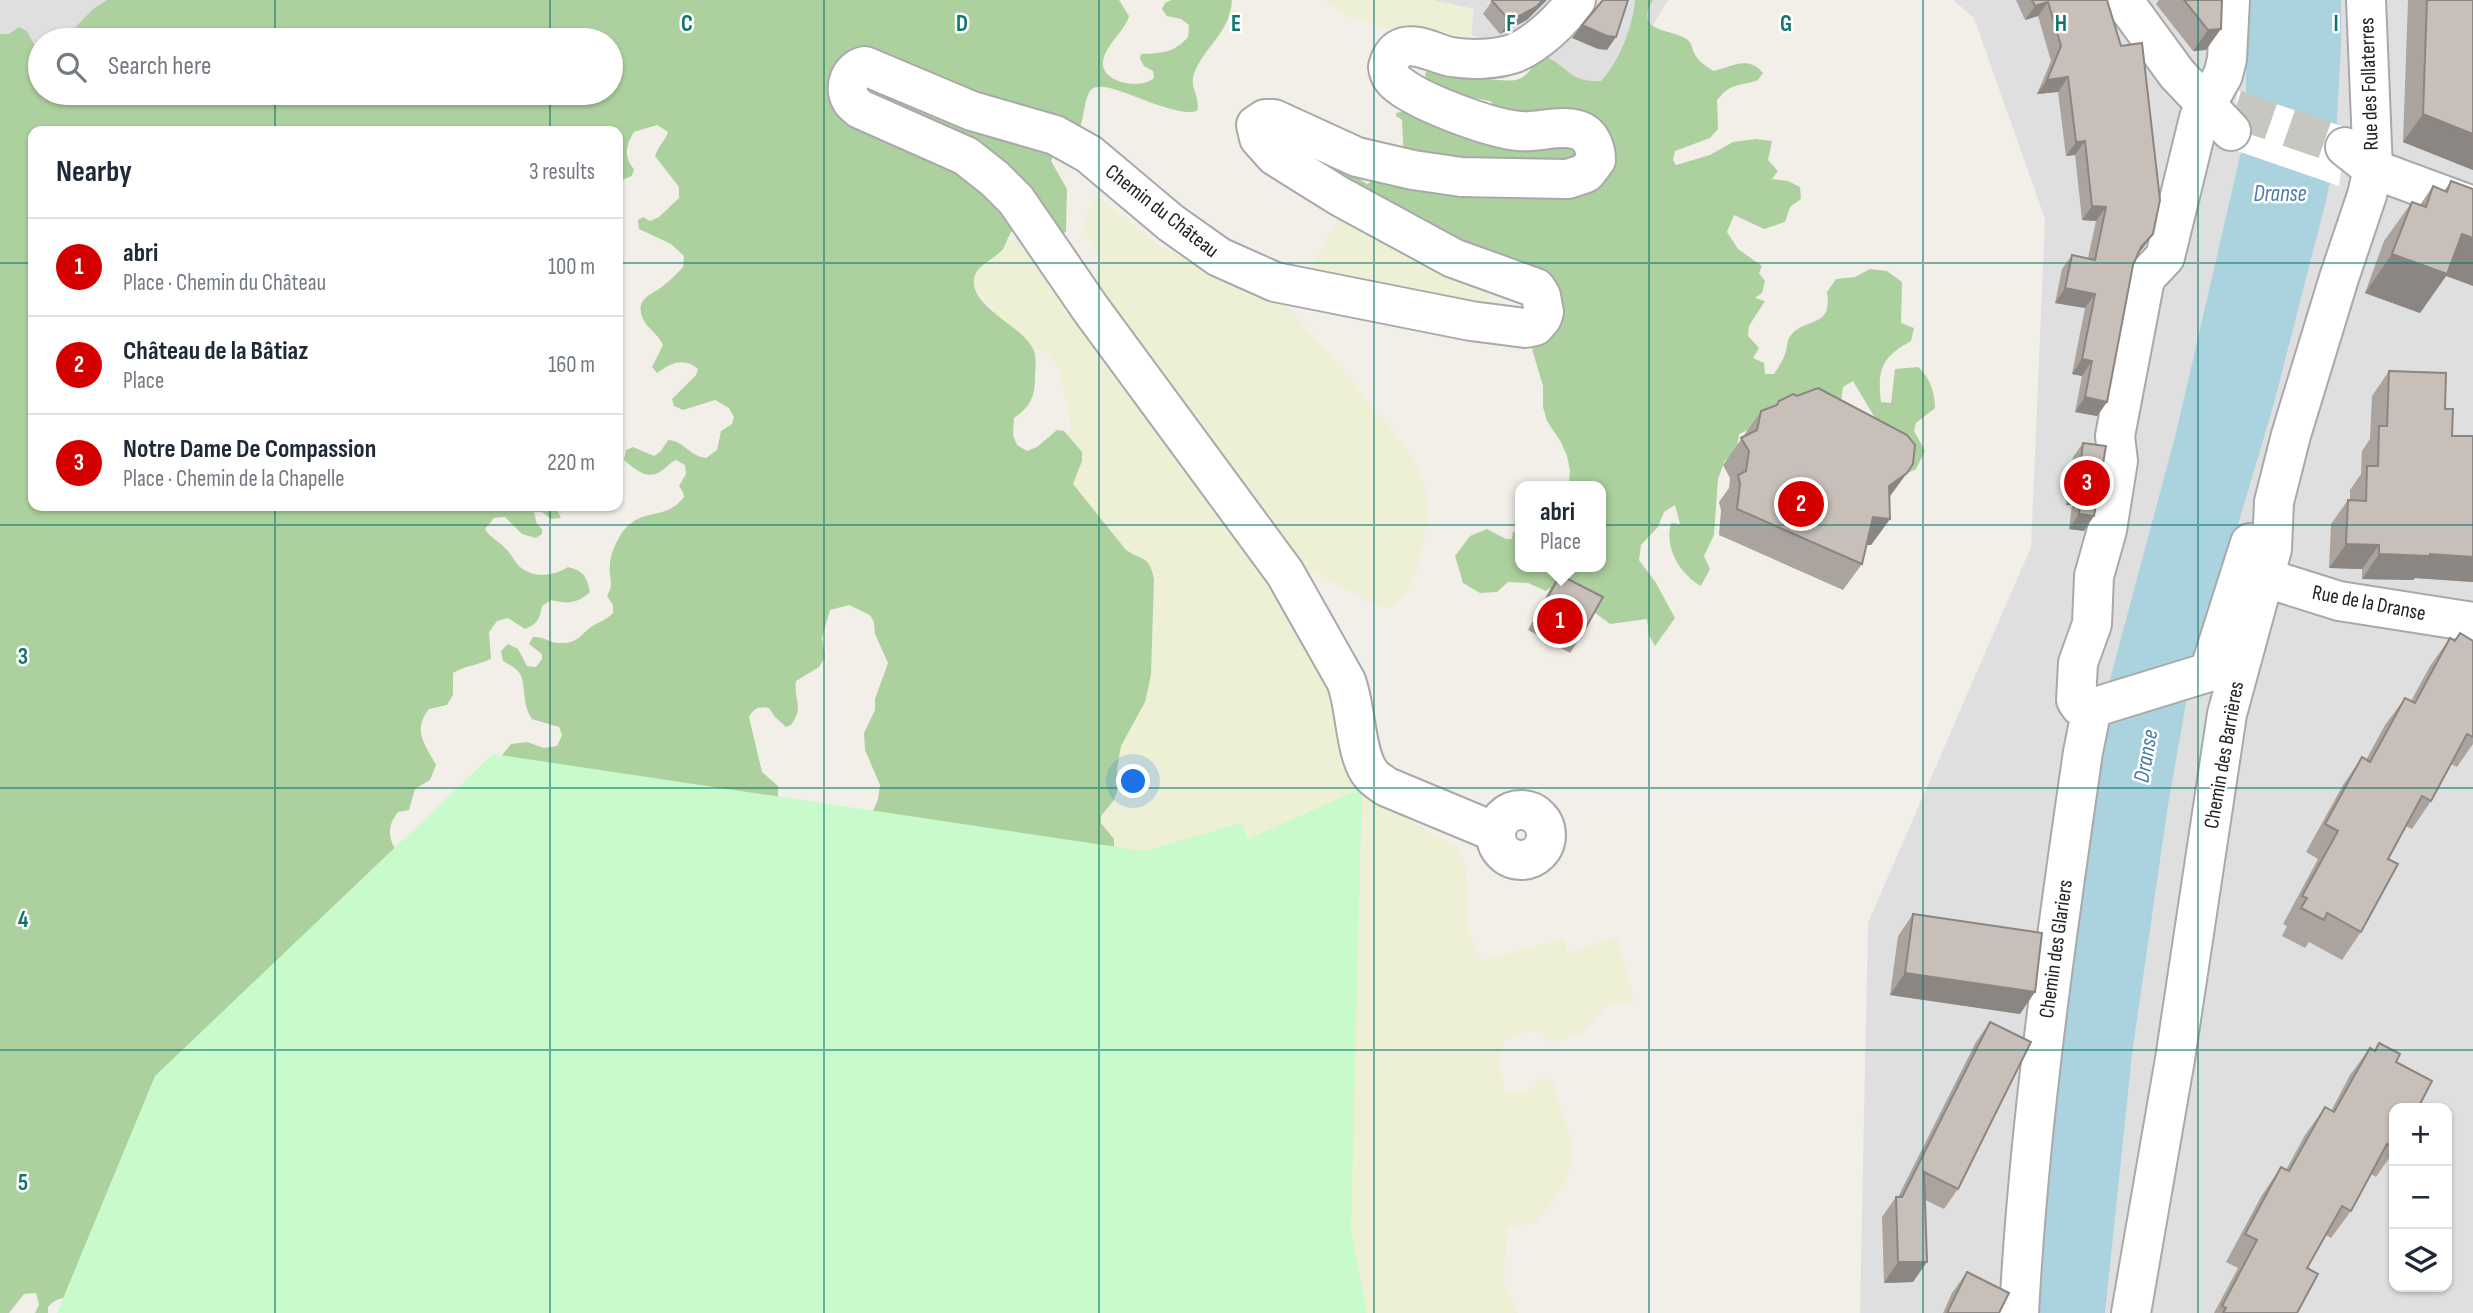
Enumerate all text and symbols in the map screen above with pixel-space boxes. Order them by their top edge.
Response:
text: C [681,10,693,38]
text: D [956,10,968,38]
text: E [1231,10,1241,38]
text: F [1506,10,1516,38]
text: G [1780,10,1792,38]
text: H [2055,10,2067,38]
text: I [2333,10,2339,38]
street label: Rue des Follaterres [2354,17,2384,151]
search box [28,28,623,105]
icon: search [52,48,90,86]
text: Search here [108,51,211,82]
text: Nearby [56,154,132,190]
text: 3 results [529,158,595,186]
street label: Chemin du Château [1100,159,1224,263]
water label: Dranse [2253,180,2307,208]
text: abri [123,238,158,269]
text: 1 [74,253,84,281]
text: 100 m [548,253,595,281]
text: Place · Chemin du Château [123,269,326,297]
text: Château de la Bâtiaz [123,336,308,367]
text: 2 [74,351,84,379]
text: 160 m [548,351,595,379]
text: Place [123,367,164,395]
text: Notre Dame De Compassion [123,434,376,465]
text: 3 [74,449,84,477]
text: 220 m [547,449,595,477]
pin: 3 [2064,457,2110,509]
text: Place · Chemin de la Chapelle [123,465,345,493]
pin: 2 [1778,478,1824,530]
popup [1515,481,1606,572]
text: abri [1540,497,1575,528]
text: Place [1540,528,1581,556]
street label: Rue de la Dranse [2310,580,2428,626]
pin: 1 [1537,595,1583,647]
text: 3 [18,643,28,671]
street label: Chemin des Barrières [2199,679,2249,831]
water label: Dranse [2128,727,2164,785]
your location [1116,764,1150,798]
street label: Chemin des Glariers [2034,878,2078,1020]
text: 4 [18,906,29,934]
map controls [2389,1103,2452,1292]
button: + [2389,1103,2452,1166]
button: − [2389,1166,2452,1229]
text: 5 [18,1169,28,1197]
button: layers [2389,1229,2452,1292]

